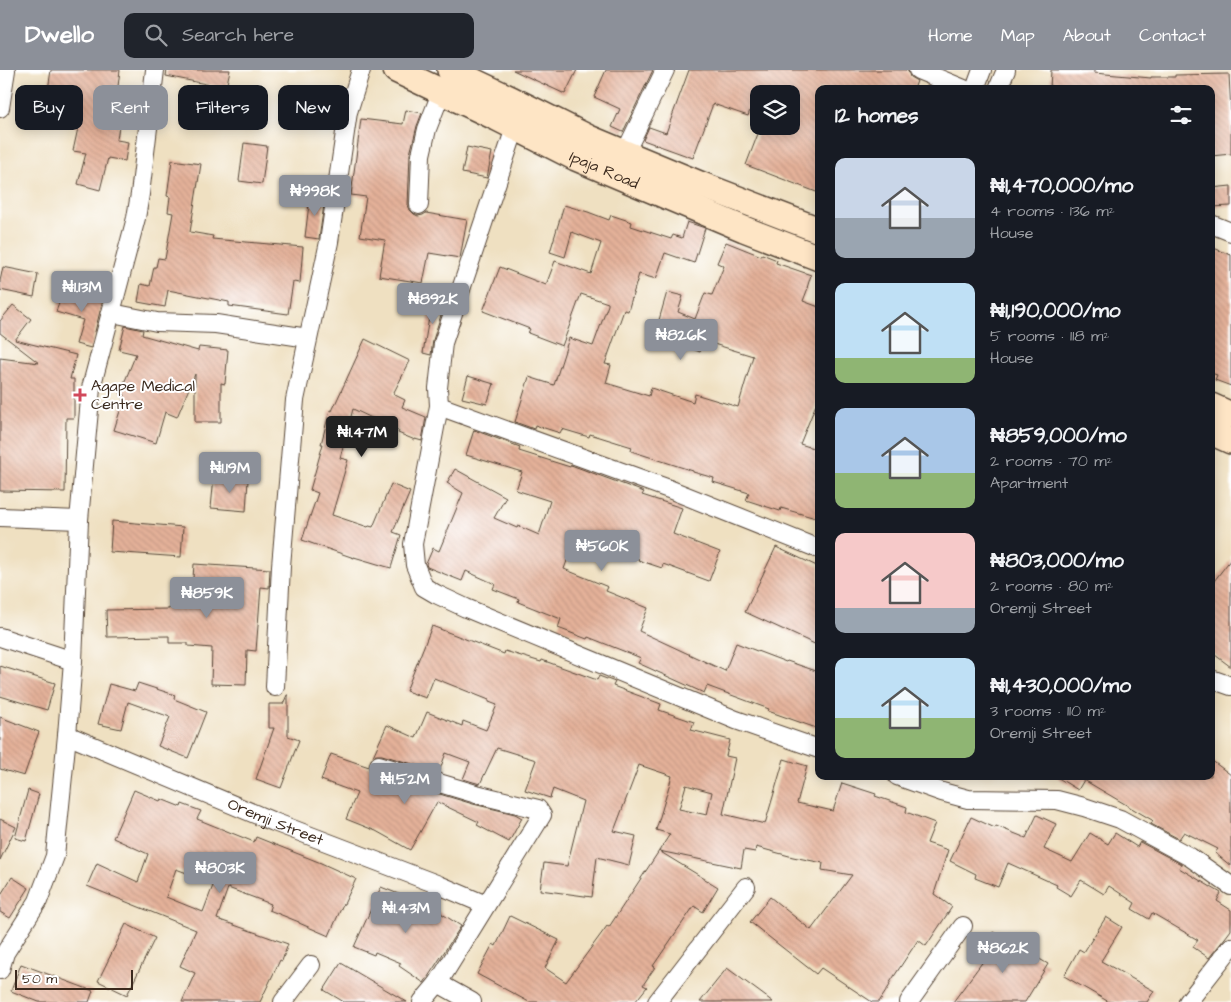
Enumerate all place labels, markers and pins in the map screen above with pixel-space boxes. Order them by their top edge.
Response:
pin: ₦998K [280,174,350,217]
pin: ₦1.13M [41,270,123,313]
pin: ₦892K [398,282,468,325]
pin: ₦826K [646,318,716,361]
place label: Agape Medical Centre [91,375,195,415]
marker: Agape Medical Centre [73,388,87,402]
pin: ₦1.47M [321,416,403,458]
pin: ₦1.19M [189,452,271,494]
pin: ₦560K [567,530,637,572]
pin: ₦859K [172,576,242,619]
pin: ₦1.52M [364,762,446,805]
pin: ₦803K [185,852,255,894]
pin: ₦1.43M [365,892,447,934]
pin: ₦862K [968,932,1038,974]

